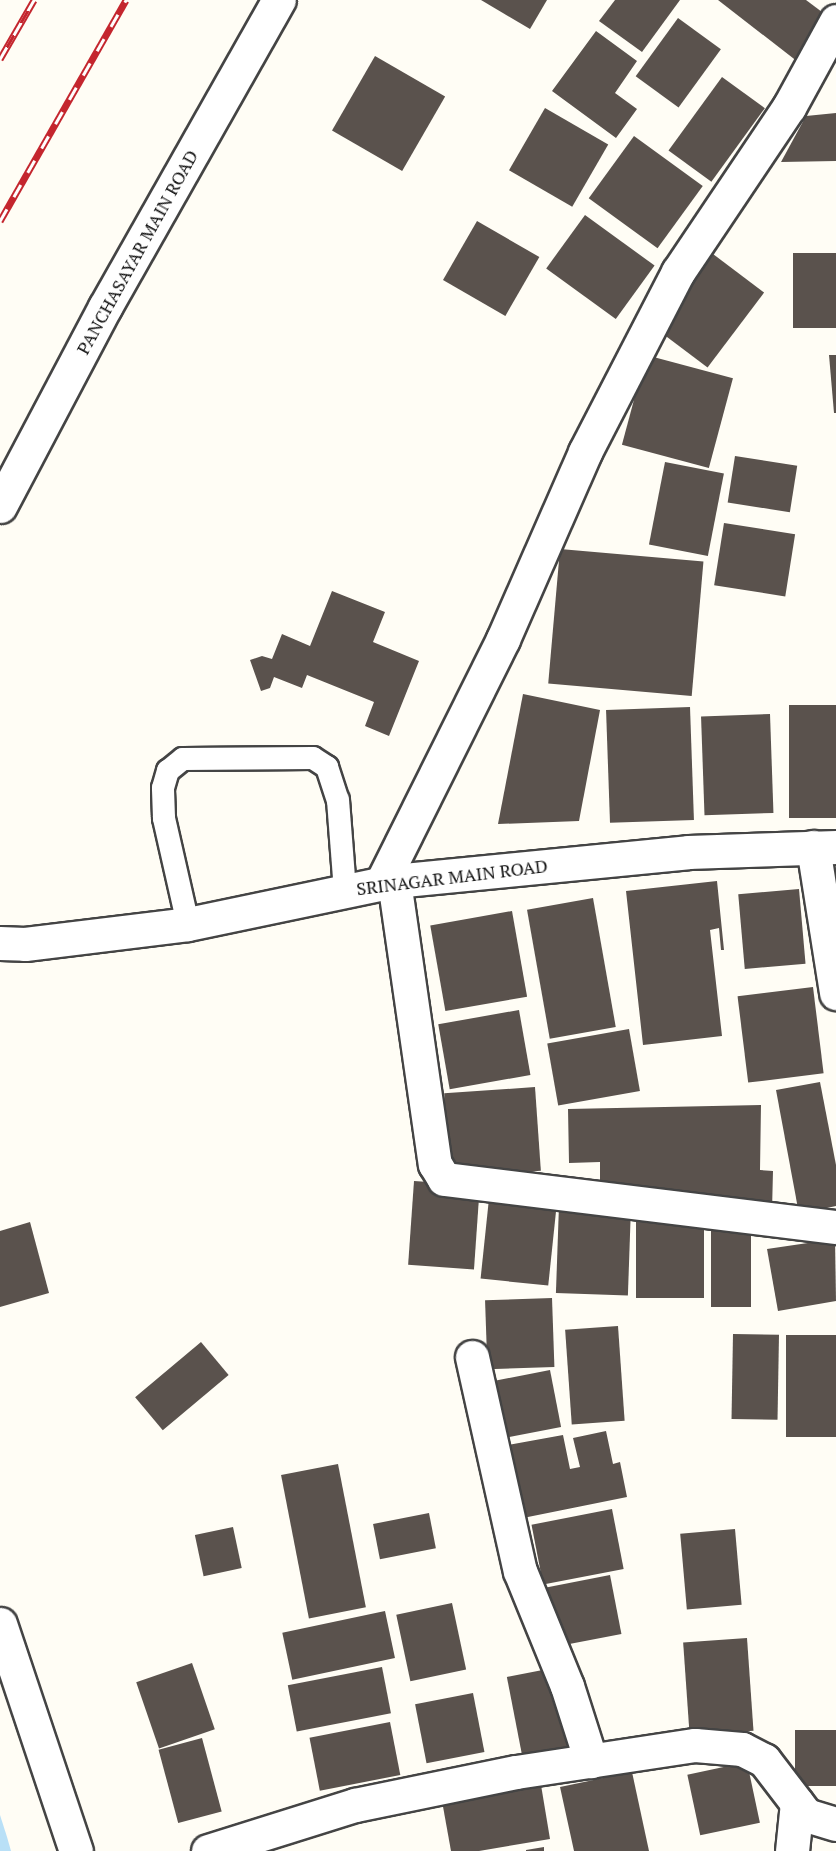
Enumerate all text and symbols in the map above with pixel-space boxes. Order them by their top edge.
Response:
street label: PANCHASAYAR MAIN ROAD [72,146,202,358]
street label: SRINAGAR MAIN ROAD [355,855,549,899]

